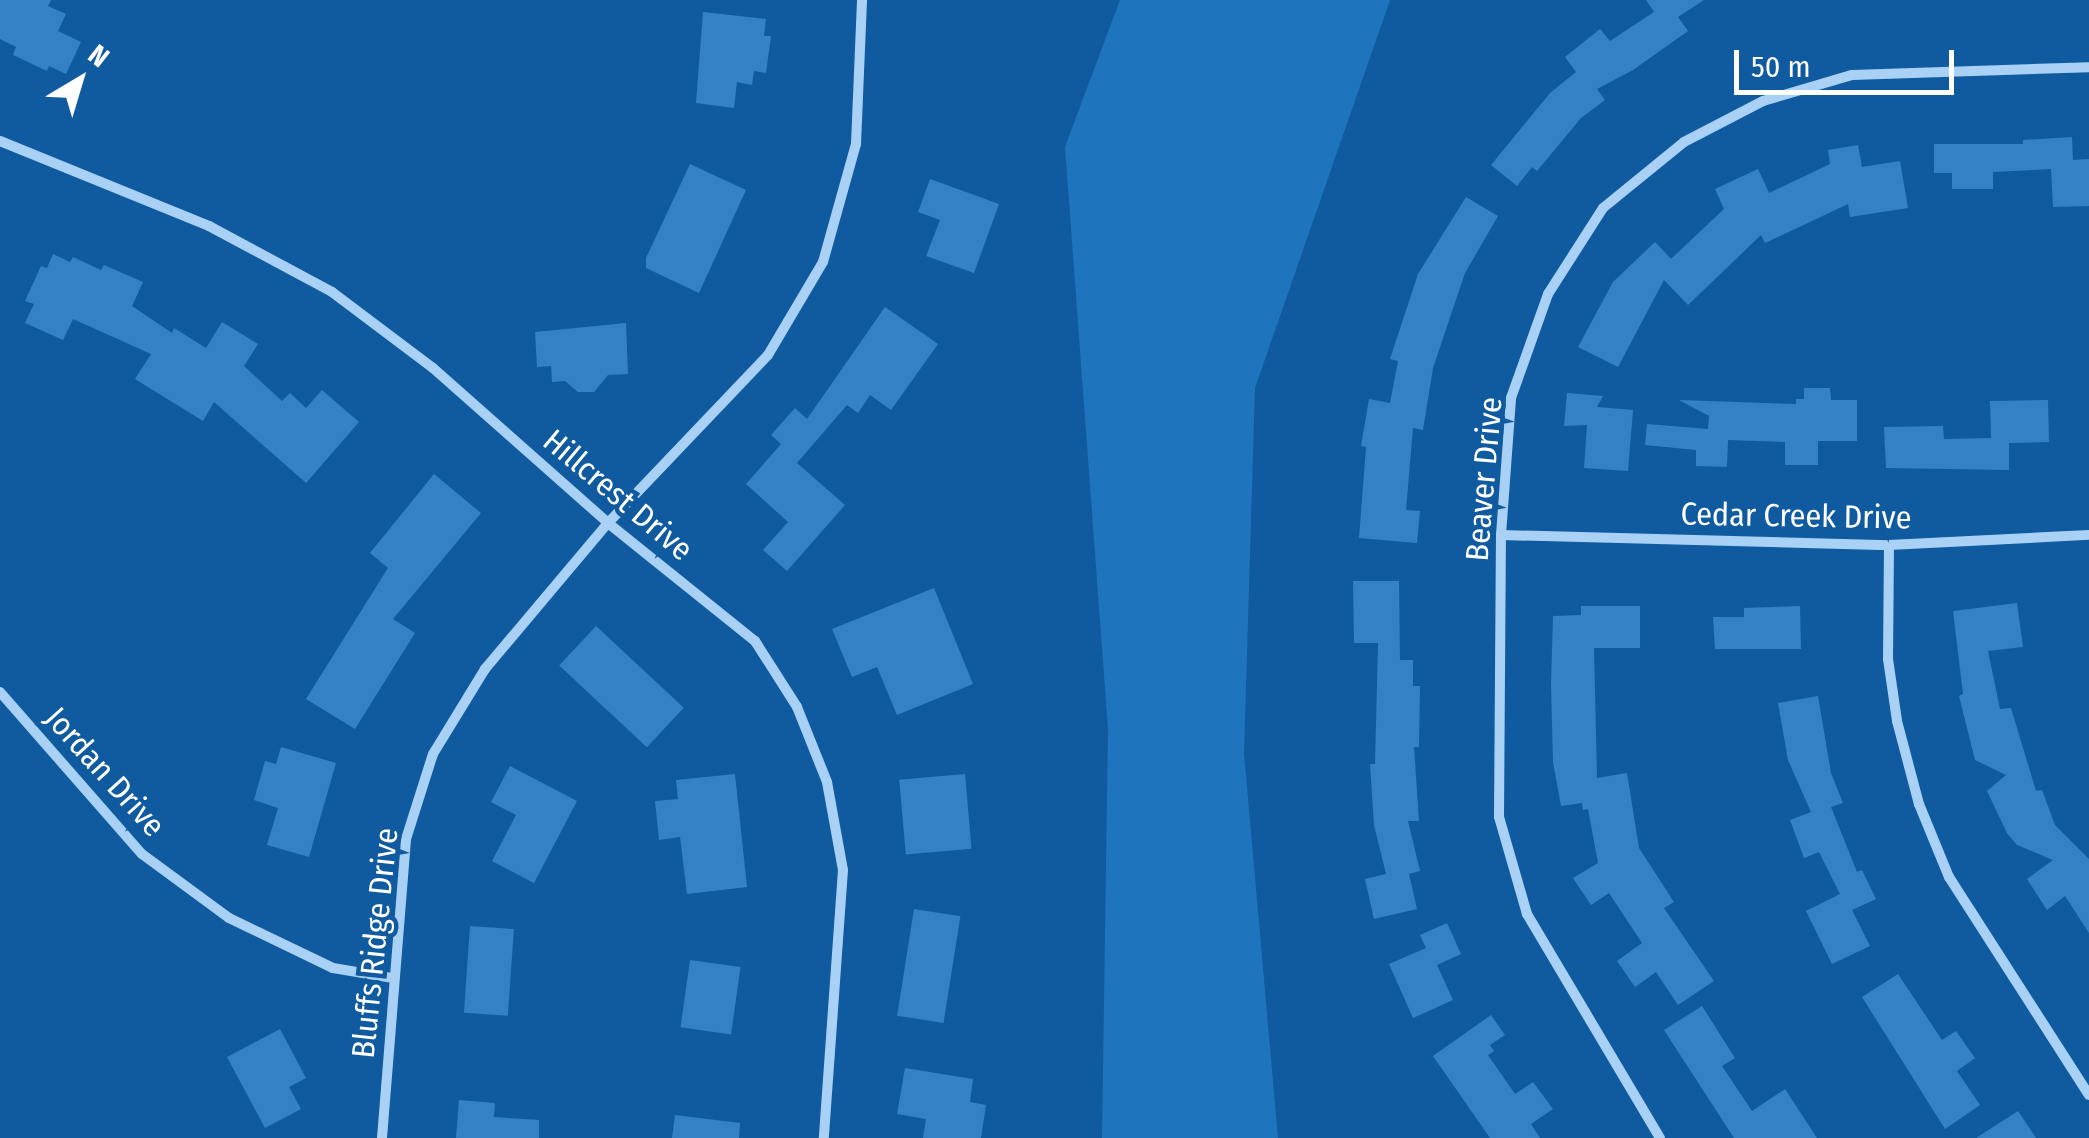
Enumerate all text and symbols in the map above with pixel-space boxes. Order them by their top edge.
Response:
north arrow [30,30,130,130]
scale bar [1739,30,1959,92]
text: N [82,38,116,74]
text: 50 m [1751,49,1811,85]
street label: Beaver Drive [1458,395,1510,563]
street label: Hillcrest Drive [535,421,701,569]
street label: Cedar Creek Drive [1680,495,1912,537]
street label: Jordan Drive [37,699,173,845]
street label: Bluffs Ridge Drive [344,826,406,1060]

